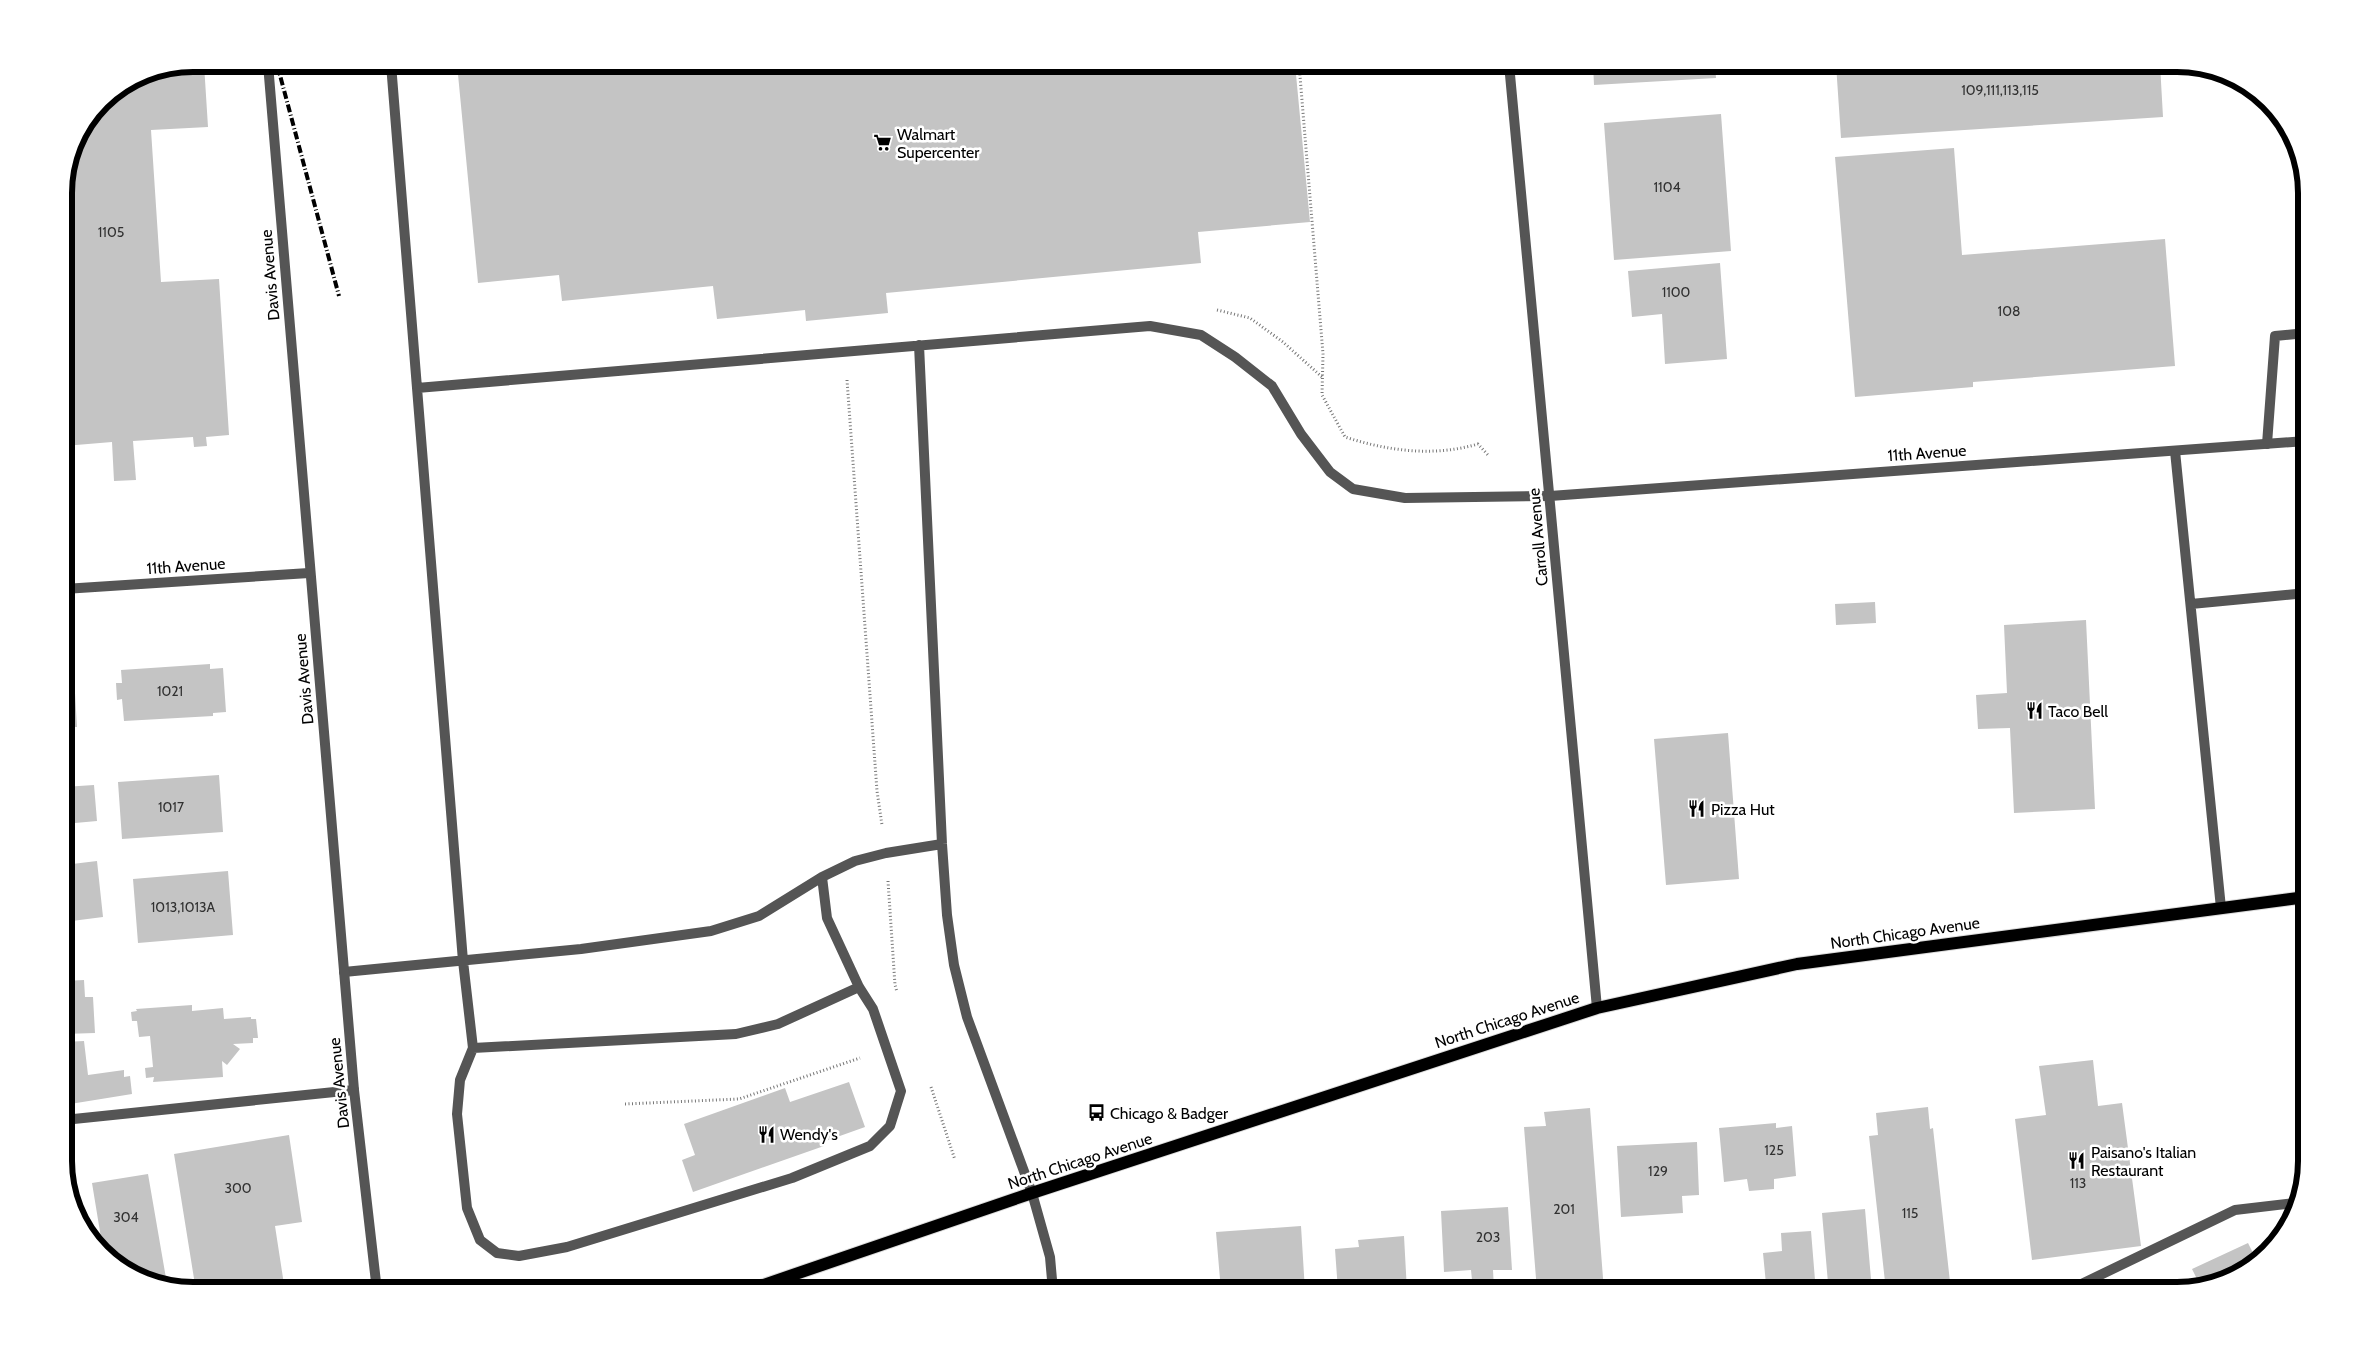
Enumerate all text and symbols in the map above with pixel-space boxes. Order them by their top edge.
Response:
house number: 109,111,113,115 [1961,81,2039,99]
place label: Walmart Supercenter [897,125,980,162]
supermarket icon: Walmart Supercenter [873,133,893,153]
house number: 1104 [1654,178,1681,196]
house number: 1105 [98,223,124,241]
street label: Davis Avenue [257,229,283,321]
house number: 1100 [1662,283,1691,301]
house number: 108 [1998,302,2020,320]
street label: 11th Avenue [1887,441,1967,465]
street label: Carroll Avenue [1524,487,1552,587]
street label: 11th Avenue [146,554,226,578]
street label: Davis Avenue [291,633,317,725]
house number: 1021 [157,682,183,700]
restaurant icon: Taco Bell [2024,701,2044,721]
place label: Taco Bell [2048,702,2108,721]
house number: 1017 [158,798,184,816]
restaurant icon: Pizza Hut [1687,799,1707,819]
place label: Pizza Hut [1711,800,1775,819]
house number: 1013,1013A [151,898,216,916]
street label: North Chicago Avenue [1829,913,1981,953]
street label: North Chicago Avenue [1432,988,1582,1052]
street label: Davis Avenue [325,1037,353,1129]
bus stop icon: Chicago & Badger [1086,1103,1106,1123]
place label: Chicago & Badger [1110,1104,1229,1123]
restaurant icon: Wendy's [756,1124,776,1144]
place label: Wendy's [780,1125,838,1144]
street label: North Chicago Avenue [1005,1129,1155,1193]
house number: 125 [1764,1141,1784,1159]
place label: Paisano's Italian Restaurant [2091,1143,2196,1180]
restaurant icon: Paisano's Italian Restaurant [2067,1151,2087,1171]
house number: 129 [1648,1162,1668,1180]
house number: 113 [2070,1174,2086,1192]
house number: 300 [224,1179,252,1197]
house number: 201 [1553,1200,1575,1218]
house number: 115 [1902,1204,1918,1222]
house number: 304 [113,1208,139,1226]
house number: 203 [1476,1228,1500,1246]

